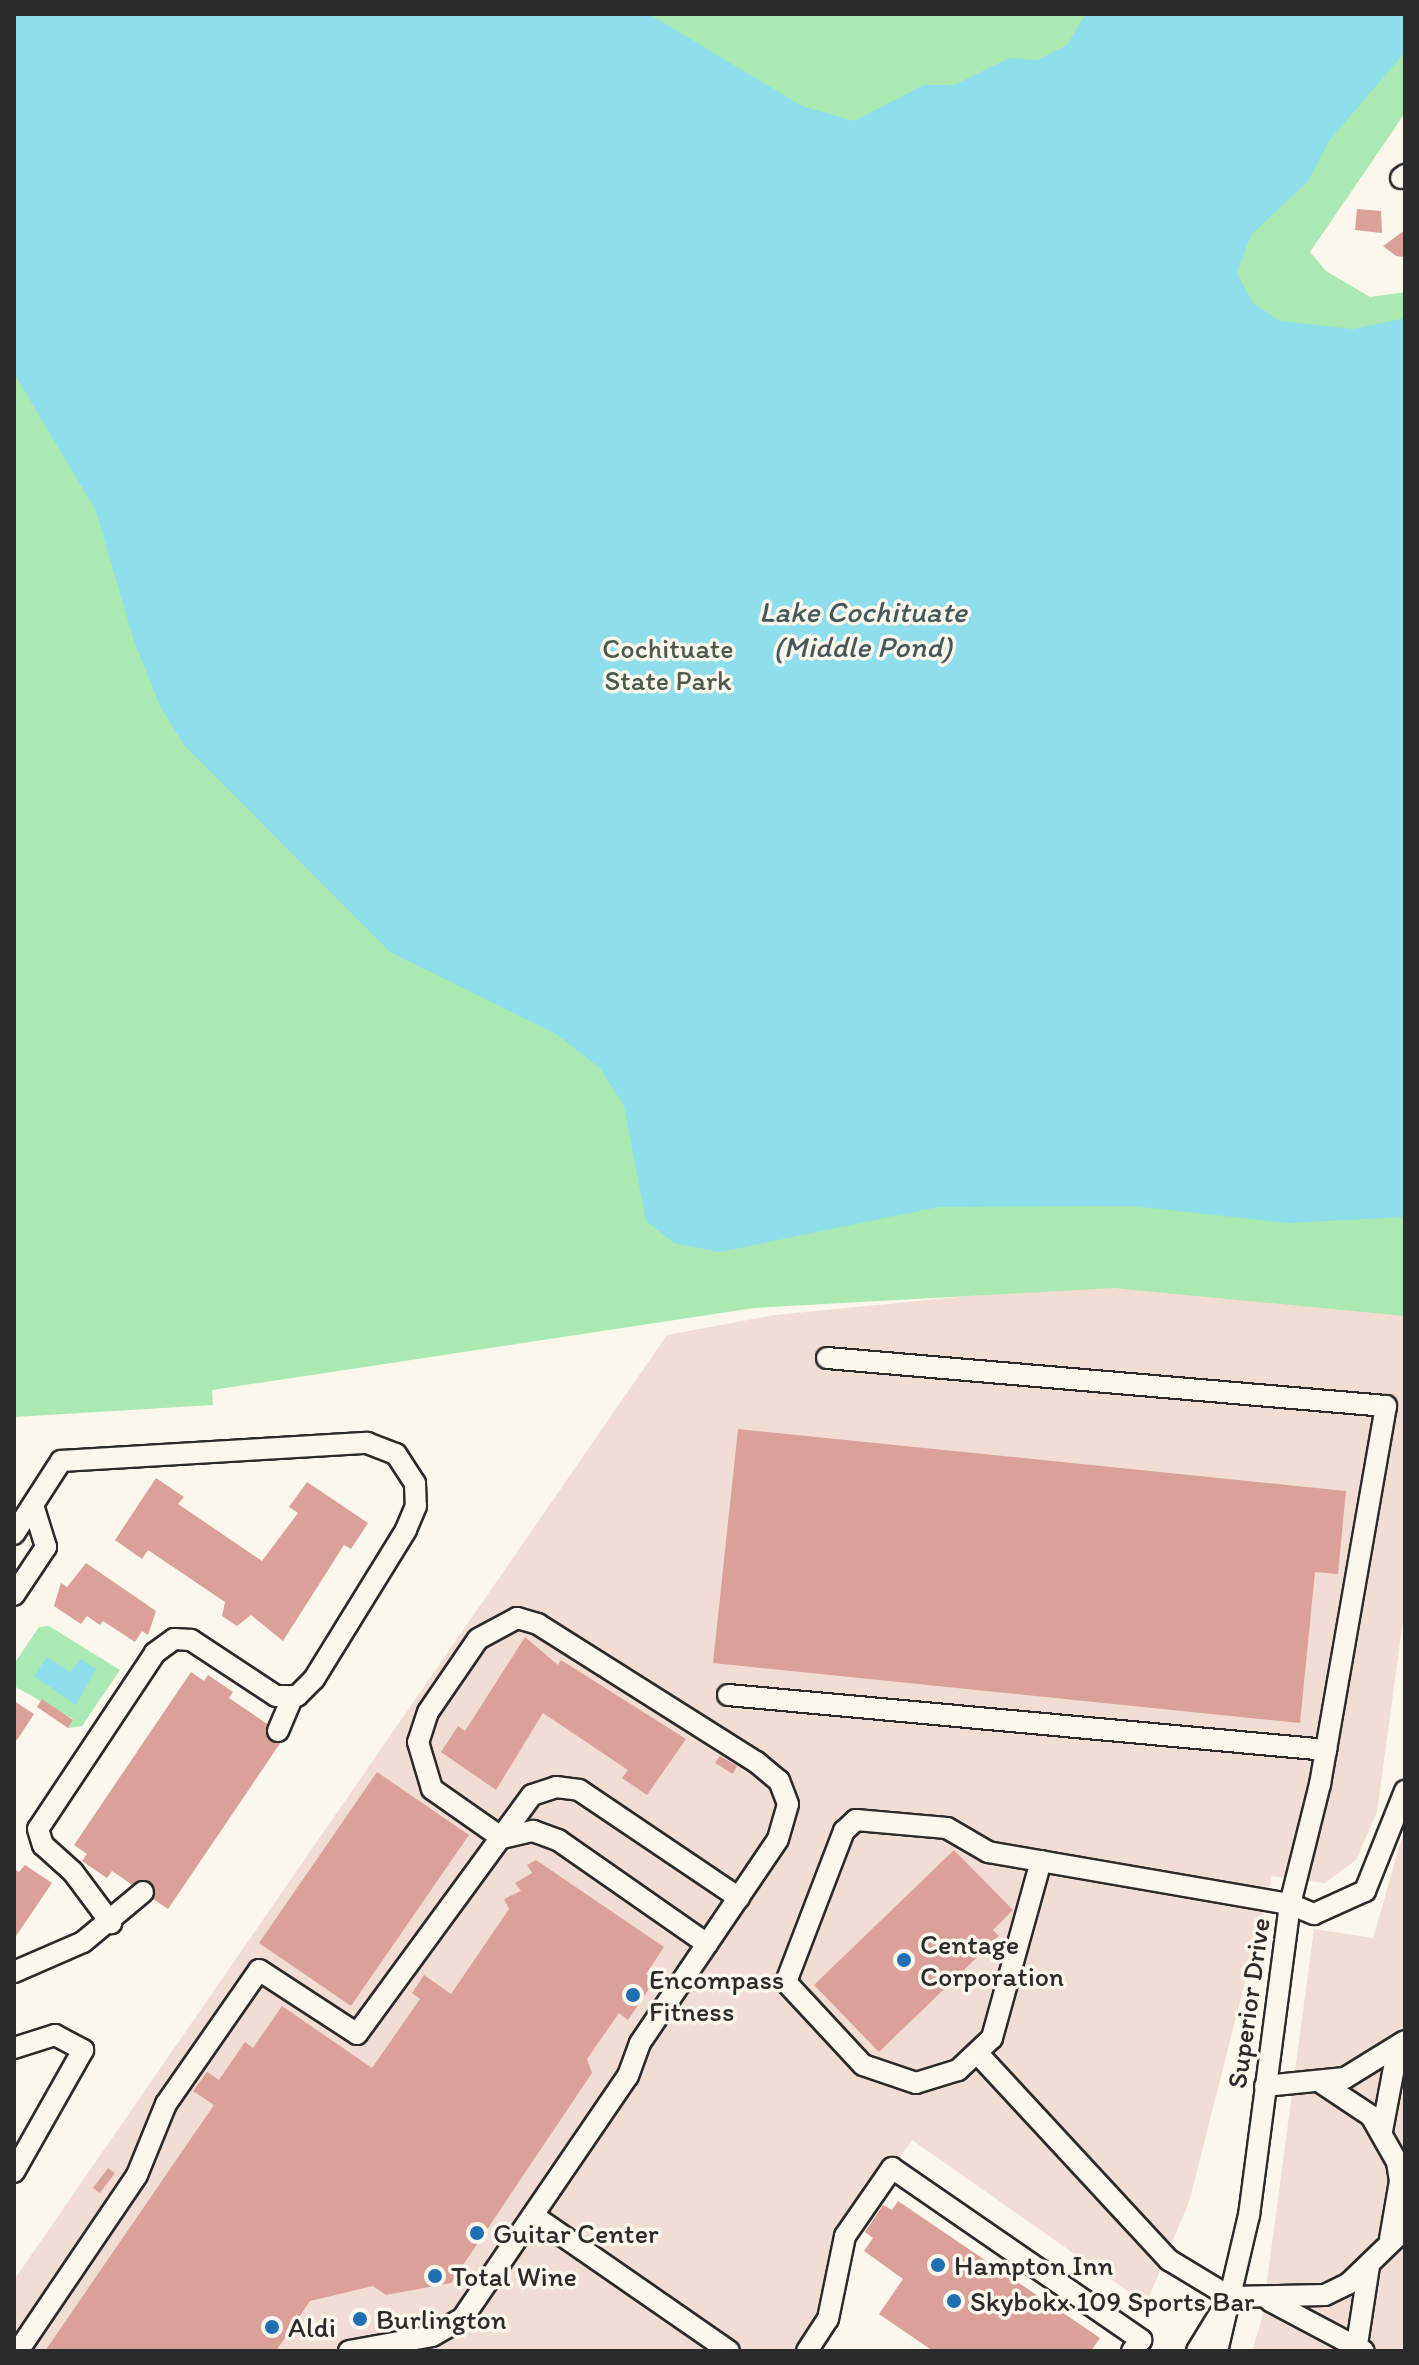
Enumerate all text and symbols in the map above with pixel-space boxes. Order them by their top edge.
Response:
water label: Lake Cochituate (Middle Pond) [759,594,967,664]
park label: Cochituate State Park [602,631,734,697]
street label: Superior Drive [1219,1916,1277,2090]
place label: Centage Corporation [920,1927,1064,1993]
marker: Centage Corporation [895,1951,913,1969]
place label: Encompass Fitness [649,1962,784,2028]
marker: Encompass Fitness [624,1986,642,2004]
place label: Guitar Center [493,2216,659,2250]
marker: Guitar Center [468,2224,486,2242]
place label: Hampton Inn [954,2248,1113,2282]
marker: Hampton Inn [929,2256,947,2274]
place label: Total Wine [451,2259,577,2293]
marker: Total Wine [426,2267,444,2285]
place label: Skybokx 109 Sports Bar [970,2284,1256,2318]
marker: Skybokx 109 Sports Bar [945,2292,963,2310]
place label: Burlington [376,2302,507,2336]
place label: Aldi [288,2310,336,2344]
marker: Burlington [351,2310,369,2328]
marker: Aldi [263,2318,281,2336]

